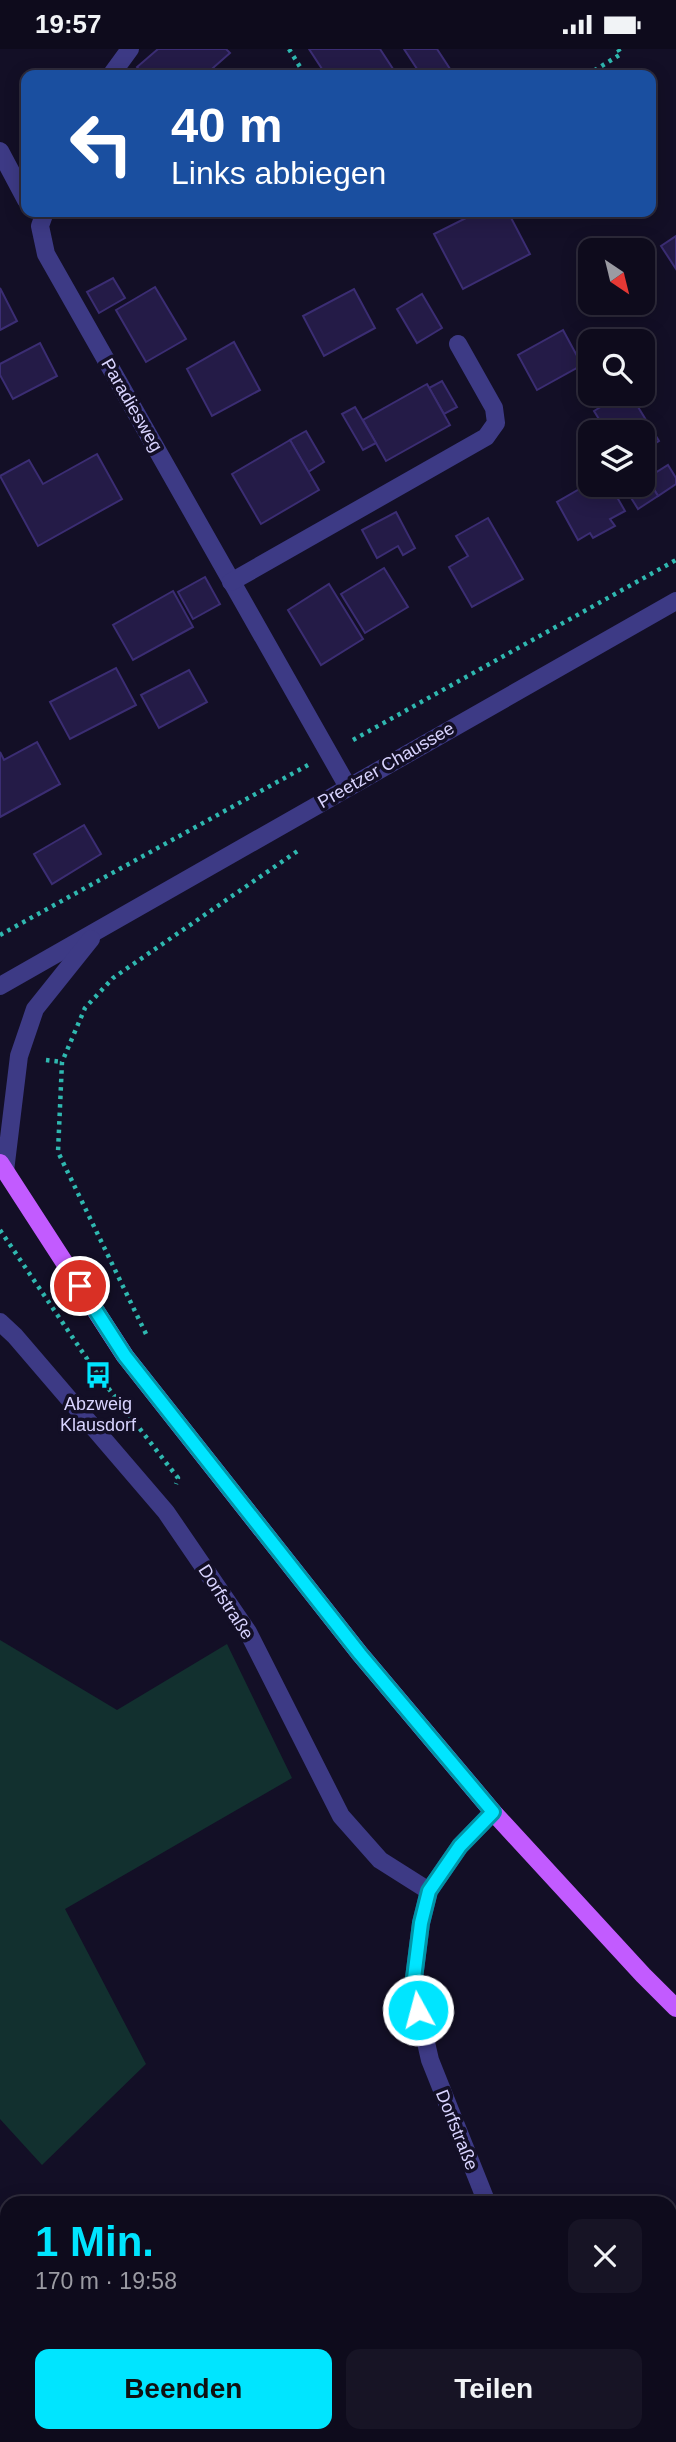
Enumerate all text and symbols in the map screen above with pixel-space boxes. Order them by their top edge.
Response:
text: 19:57 [35,9,102,39]
icon: left [56,98,147,189]
text: 40 m [171,98,283,152]
text: Links abbiegen [171,155,386,191]
north arrow [578,238,654,315]
map controls [578,238,655,497]
button: search [578,329,655,406]
street label: Paradiesweg [97,355,167,455]
button: layers [578,420,655,497]
street label: Preetzer Chaussee [314,718,458,812]
pin [50,1256,110,1316]
icon: arrive [61,1267,99,1305]
bus stop icon: Abzweig Klausdorf [83,1360,113,1390]
place label: Abzweig Klausdorf [60,1394,137,1435]
street label: Dorfstraße [194,1561,258,1643]
position arrow [381,1973,455,2047]
street label: Dorfstraße [432,2087,482,2173]
text: 1 Min. [35,2218,154,2265]
button: close [568,2219,642,2293]
text: 170 m · 19:58 [35,2268,177,2294]
button: Beenden [35,2349,332,2429]
button: Teilen [346,2349,642,2429]

